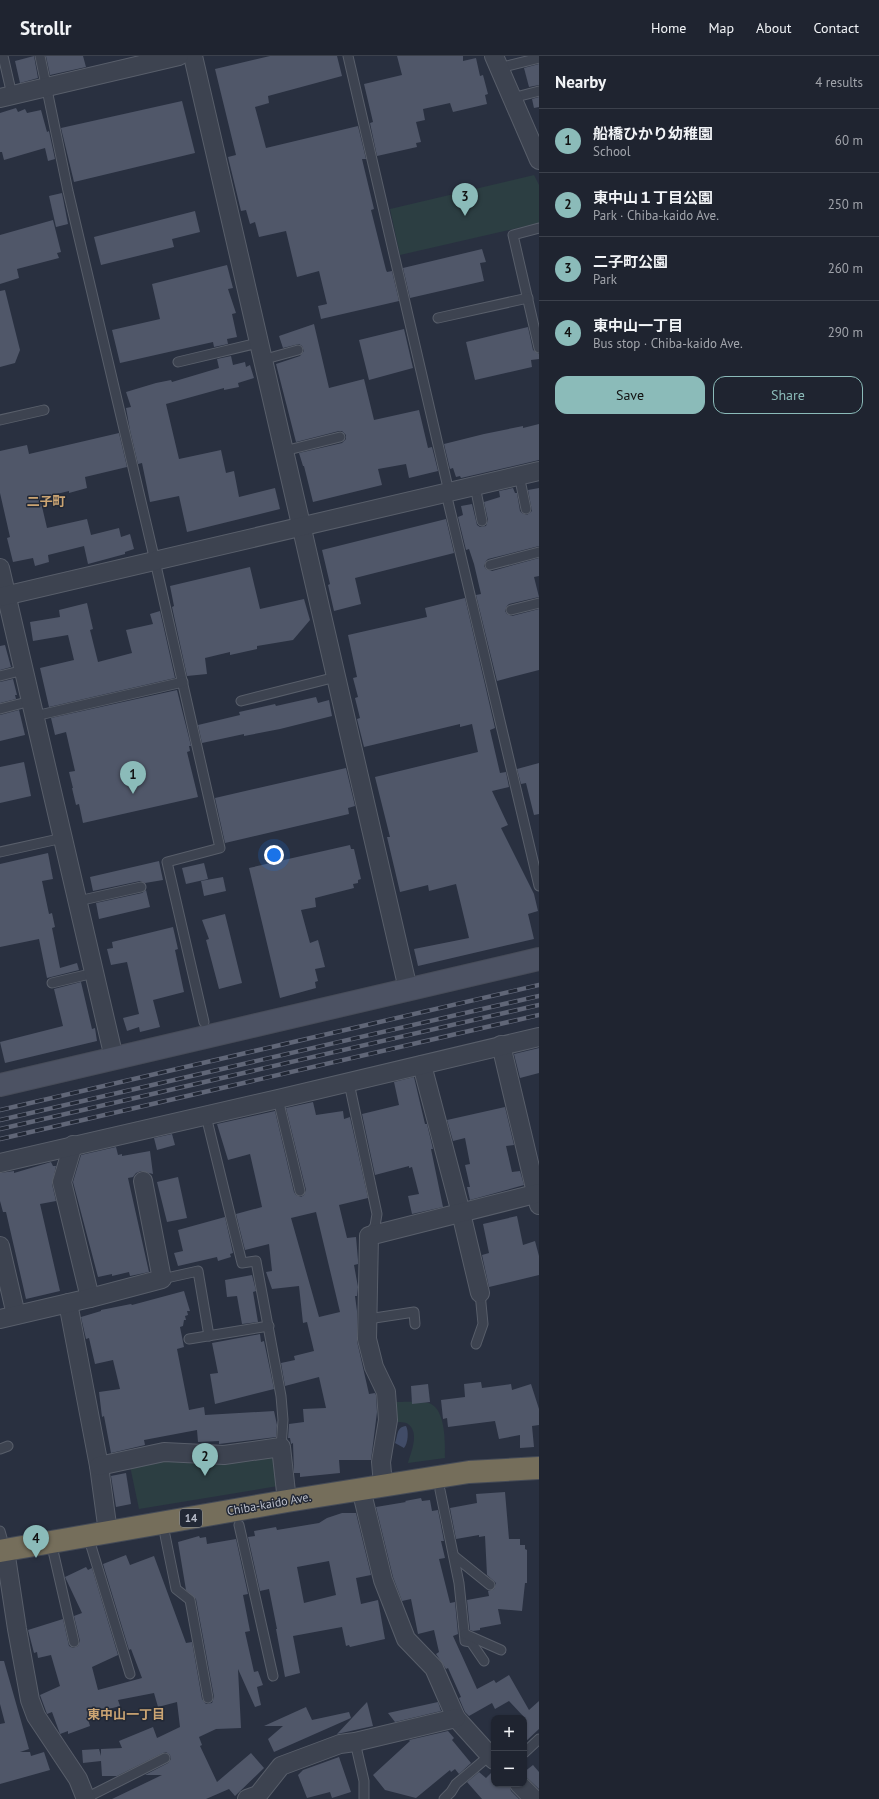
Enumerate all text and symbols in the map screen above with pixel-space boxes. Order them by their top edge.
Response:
text: Strollr [20,16,71,40]
text: Home [651,19,686,37]
text: Map [708,19,734,37]
text: About [756,19,792,37]
text: Contact [814,19,859,37]
text: Nearby [555,71,606,93]
text: 4 results [815,74,863,91]
text: 船橋ひかり幼稚園 [593,124,713,143]
text: 1 [564,132,572,149]
text: 60 m [835,132,863,149]
text: School [593,143,631,160]
pin: 3 [452,183,478,216]
text: 東中山１丁目公園 [593,188,713,207]
text: 2 [564,196,572,213]
text: 250 m [828,196,863,213]
text: Park · Chiba-kaido Ave. [593,207,719,224]
text: 二子町公園 [593,252,668,271]
text: 3 [564,260,572,277]
text: 260 m [828,260,863,277]
text: Park [593,271,617,288]
text: 東中山一丁目 [593,316,683,335]
text: 4 [564,324,572,341]
text: 290 m [828,324,863,341]
text: Bus stop · Chiba-kaido Ave. [593,335,743,352]
button: Save [555,376,705,414]
button: Share [713,376,863,414]
district label: 二子町 [26,493,66,510]
pin: 1 [120,761,146,794]
your location [264,845,284,865]
pin: 2 [192,1443,218,1476]
street label: Chiba-kaido Ave. [226,1489,312,1518]
road number: 14 [180,1509,202,1527]
pin: 4 [23,1525,49,1558]
district label: 東中山一丁目 [87,1706,165,1723]
map controls [491,1715,527,1787]
button: + [491,1715,527,1751]
button: − [491,1751,527,1787]

